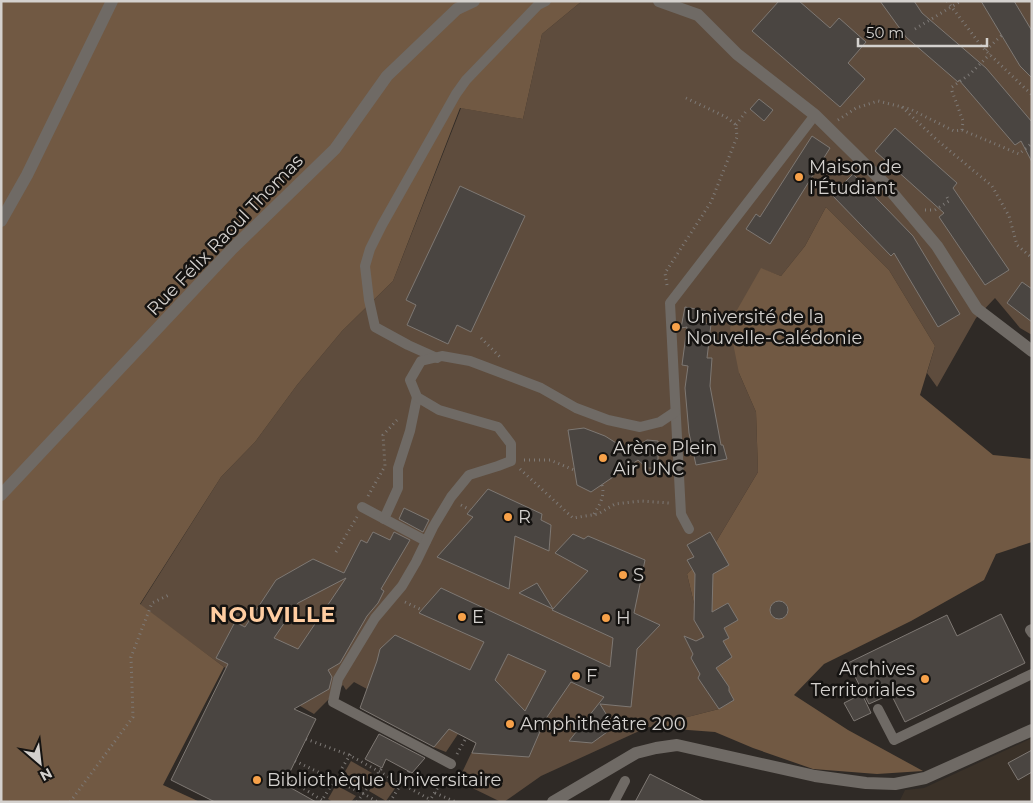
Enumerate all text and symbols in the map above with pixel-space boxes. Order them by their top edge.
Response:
scale bar [858,15,987,47]
text: 50 m [866,23,904,42]
street label: Rue Félix Raoul Thomas [142,150,308,320]
place label: Maison de l'Étudiant [809,156,902,199]
marker: Maison de l'Étudiant [793,171,805,183]
place label: Université de la Nouvelle-Calédonie [686,306,863,349]
marker: Université de la Nouvelle-Calédonie [670,321,682,333]
place label: Arène Plein Air UNC [613,437,717,480]
marker: Arène Plein Air UNC [597,452,609,464]
place label: R [518,506,531,528]
marker: R [502,511,514,523]
place label: S [633,564,644,586]
marker: S [617,569,629,581]
district label: NOUVILLE [210,601,336,628]
place label: E [472,606,484,628]
place label: H [616,607,631,629]
marker: E [456,611,468,623]
marker: H [600,612,612,624]
place label: Archives Territoriales [811,658,915,701]
place label: F [586,665,597,687]
marker: F [570,670,582,682]
marker: Archives Territoriales [919,673,931,685]
place label: Amphithéâtre 200 [520,713,686,735]
marker: Amphithéâtre 200 [504,718,516,730]
north arrow [15,738,65,788]
text: N [37,764,55,785]
place label: Bibliothèque Universitaire [267,769,501,791]
marker: Bibliothèque Universitaire [251,774,263,786]

